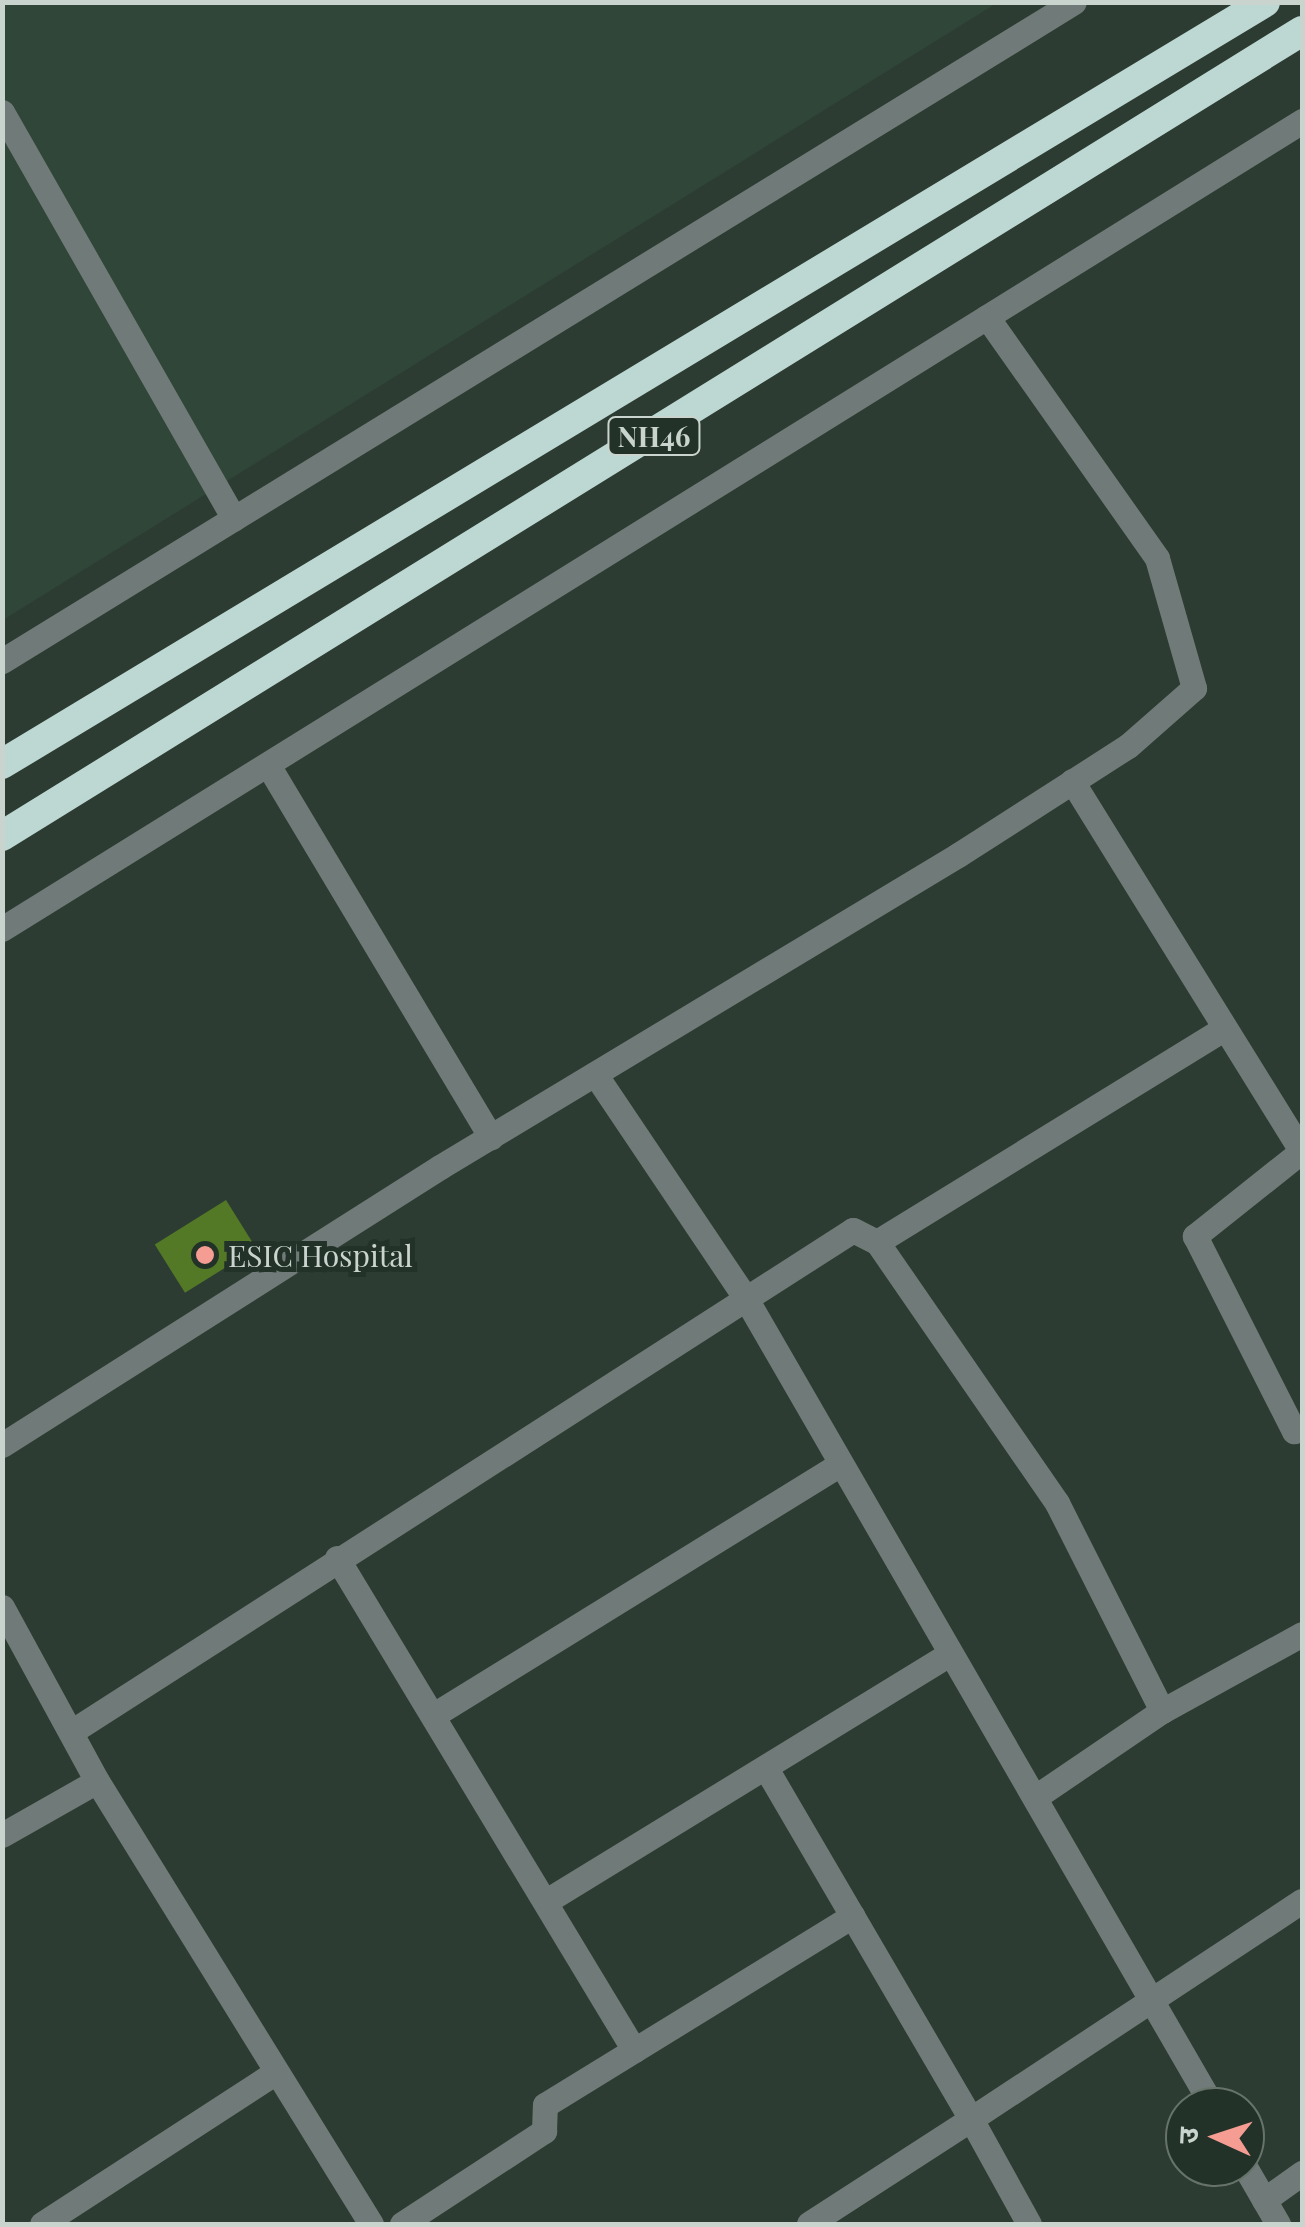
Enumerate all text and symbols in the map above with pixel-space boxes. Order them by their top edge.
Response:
road number: NH46 [606,413,702,459]
place label: ESIC Hospital [228,1237,413,1273]
marker: ESIC Hospital [192,1242,218,1268]
north arrow [1165,2087,1265,2187]
text: उ [1168,2126,1205,2145]

